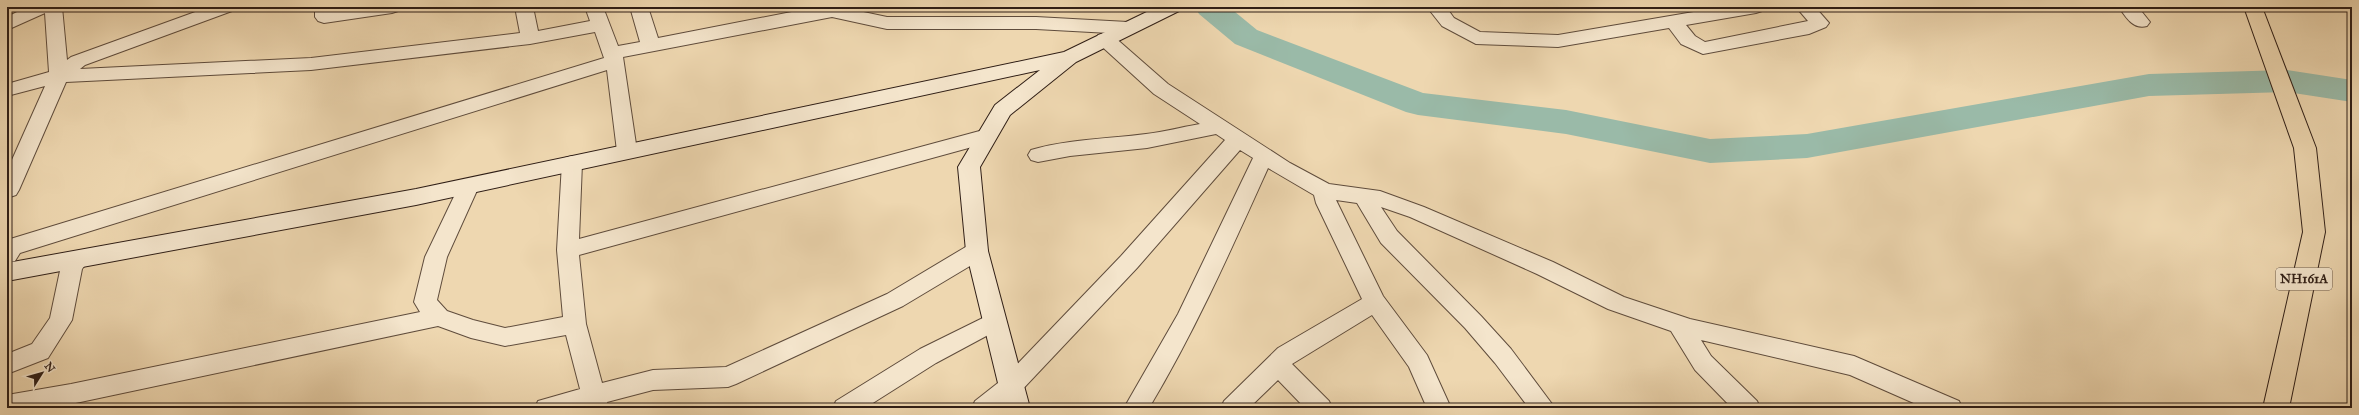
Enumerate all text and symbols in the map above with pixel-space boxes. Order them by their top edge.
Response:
road number: NH161A [2276,268,2332,290]
north arrow [22,353,62,393]
text: N [42,360,58,375]

